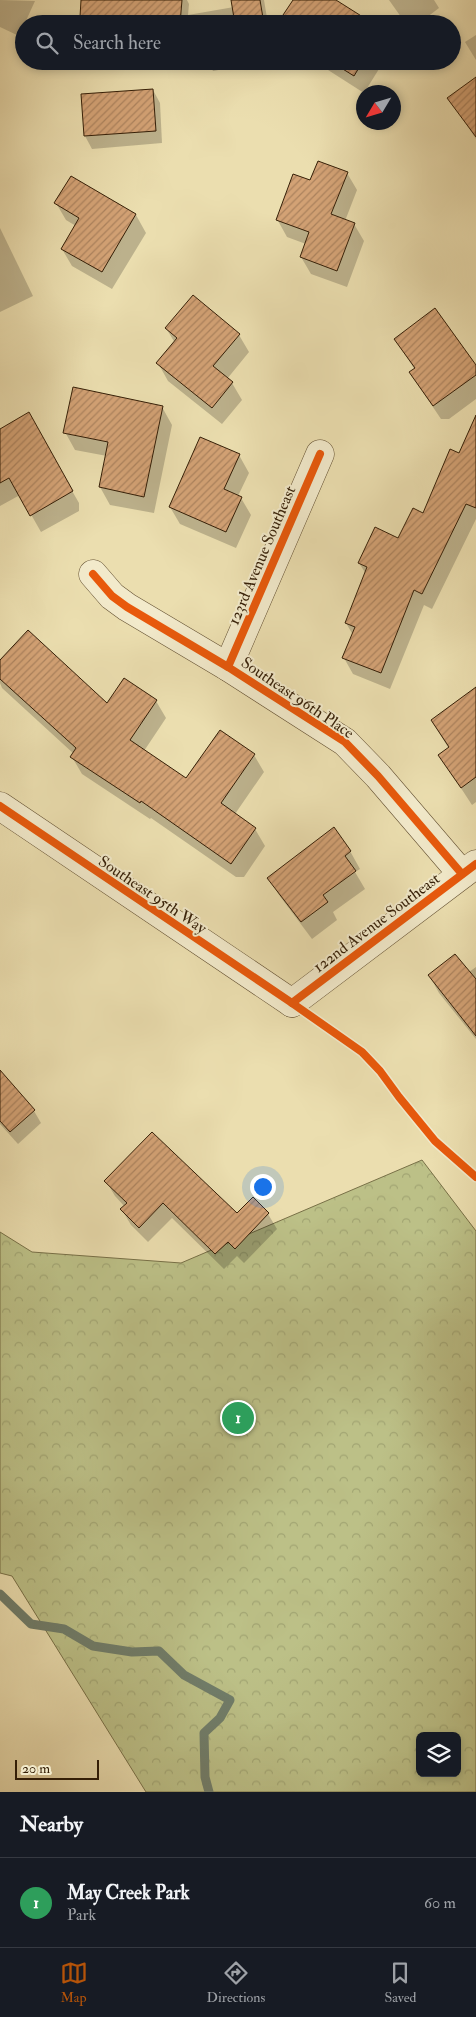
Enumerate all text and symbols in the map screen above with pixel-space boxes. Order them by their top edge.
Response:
search box [15,15,461,70]
icon: search [33,29,61,57]
text: Search here [73,31,161,55]
north arrow [356,85,401,130]
street label: 123rd Avenue Southeast [224,483,300,628]
street label: Southeast 96th Place [237,653,358,743]
street label: Southeast 95th Way [95,851,211,939]
street label: 122nd Avenue Southeast [309,869,444,977]
your location [250,1174,276,1200]
pin: 1 [222,1399,254,1437]
map controls [416,1732,461,1777]
button: layers [416,1732,461,1777]
scale bar [15,1757,99,1780]
text: 20 m [22,1760,50,1777]
text: Nearby [20,1811,83,1838]
text: May Creek Park [67,1881,190,1905]
text: 1 [33,1893,39,1913]
text: 60 m [424,1893,456,1913]
text: Park [67,1905,96,1925]
tab: Map [60,1959,88,2006]
tab: Directions [207,1959,265,2006]
tab: Saved [384,1959,416,2006]

